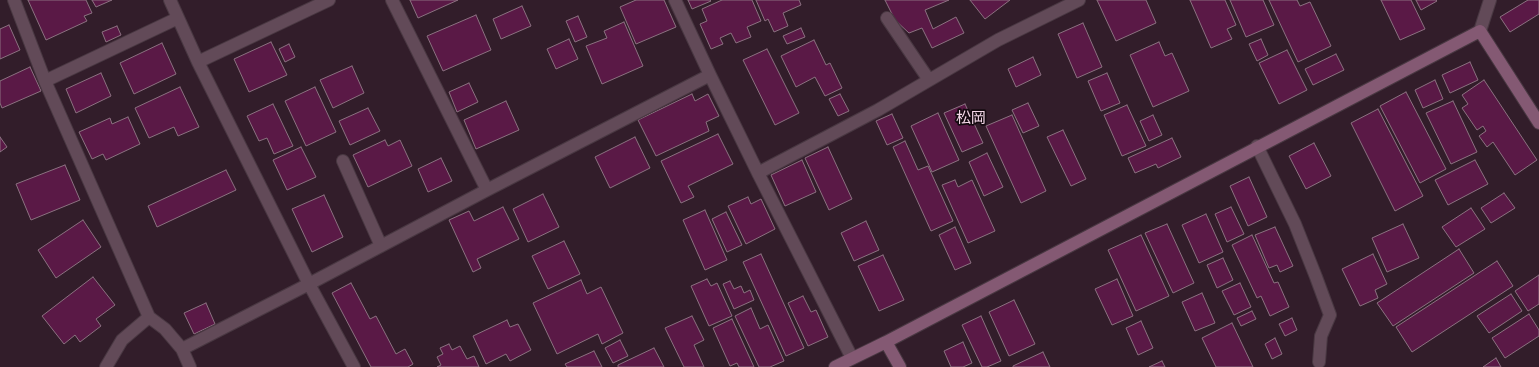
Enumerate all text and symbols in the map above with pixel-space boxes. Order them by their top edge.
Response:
district label: 松岡 [956,110,986,128]

